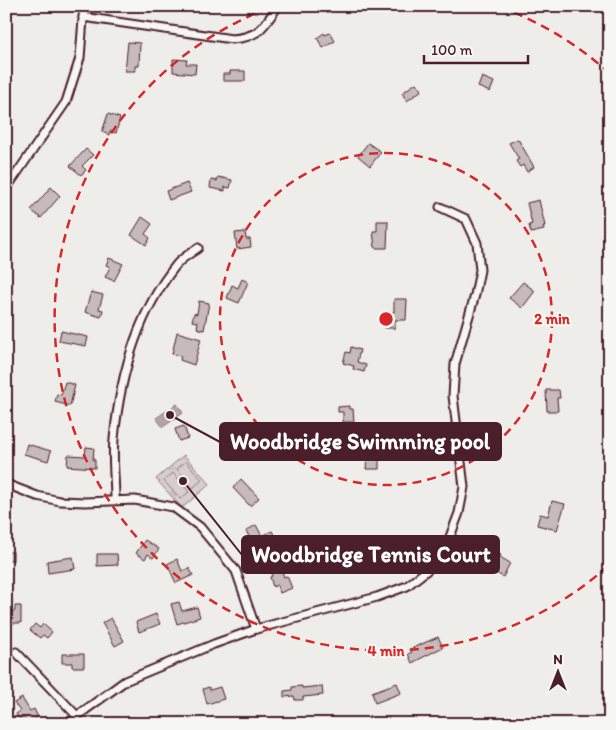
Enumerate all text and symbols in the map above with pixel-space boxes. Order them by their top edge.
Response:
scale bar [424,32,527,64]
text: 100 m [431,41,473,59]
centre of rings [377,310,395,328]
text: 2 min [534,310,571,328]
callout: Woodbridge Swimming pool [220,423,501,460]
text: Woodbridge Swimming pool [230,428,491,455]
callout: Woodbridge Tennis Court [242,536,499,573]
text: Woodbridge Tennis Court [251,541,492,568]
text: 4 min [368,642,405,660]
north arrow [534,648,584,698]
text: N [553,651,563,668]

